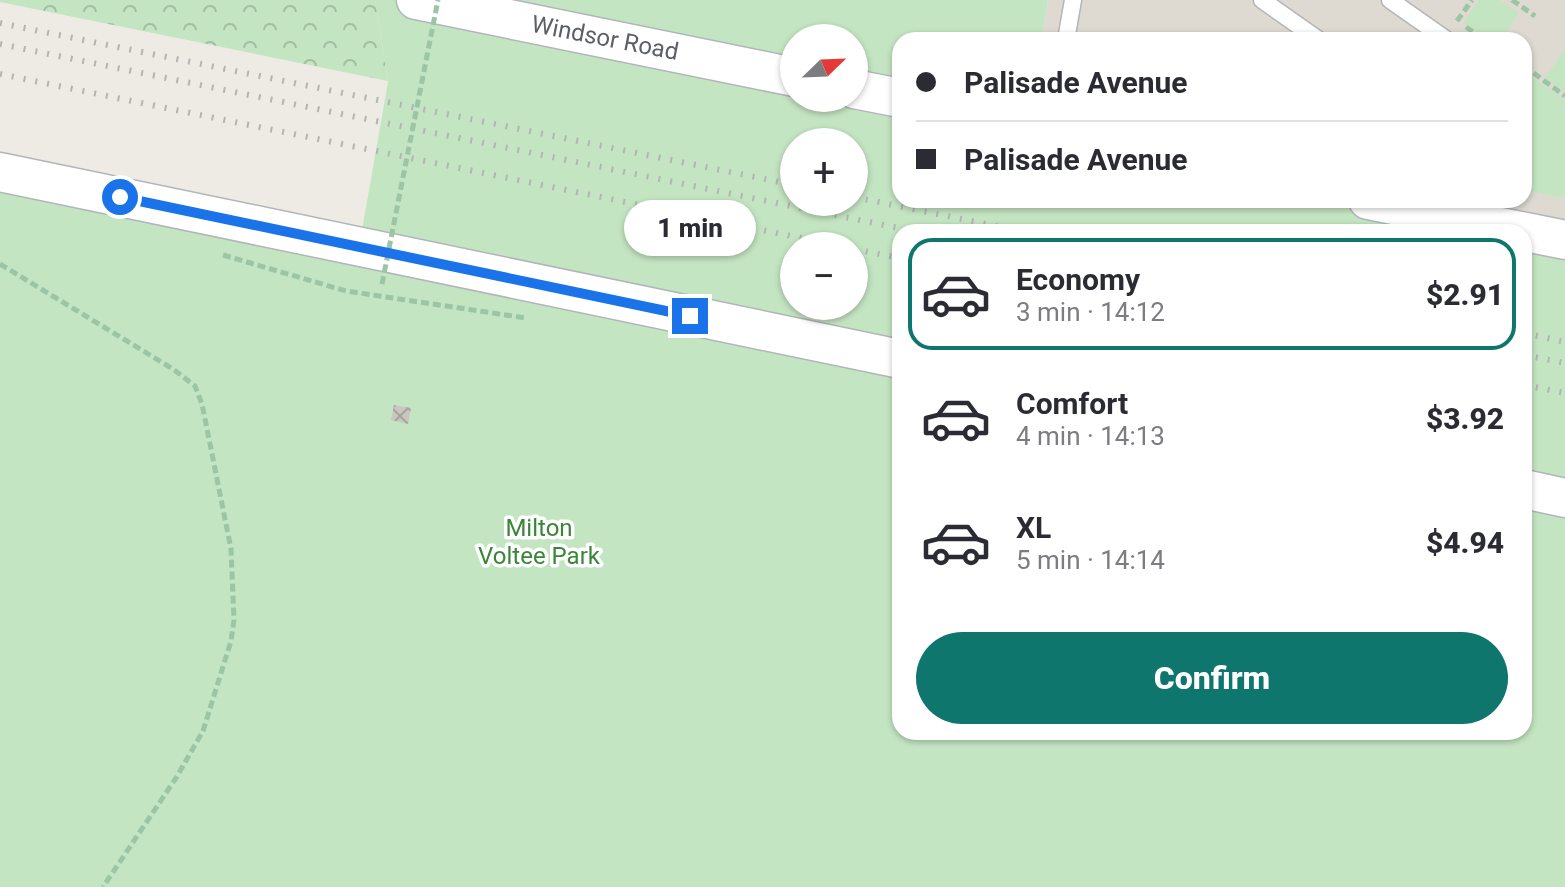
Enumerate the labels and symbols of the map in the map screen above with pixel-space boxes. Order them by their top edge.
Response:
street label: Windsor Road [529,10,681,66]
north arrow [780,24,868,112]
route start [102,179,138,215]
callout: 1 min [624,200,756,256]
route end [672,298,708,334]
park label: Milton Voltee Park [478,514,601,570]

